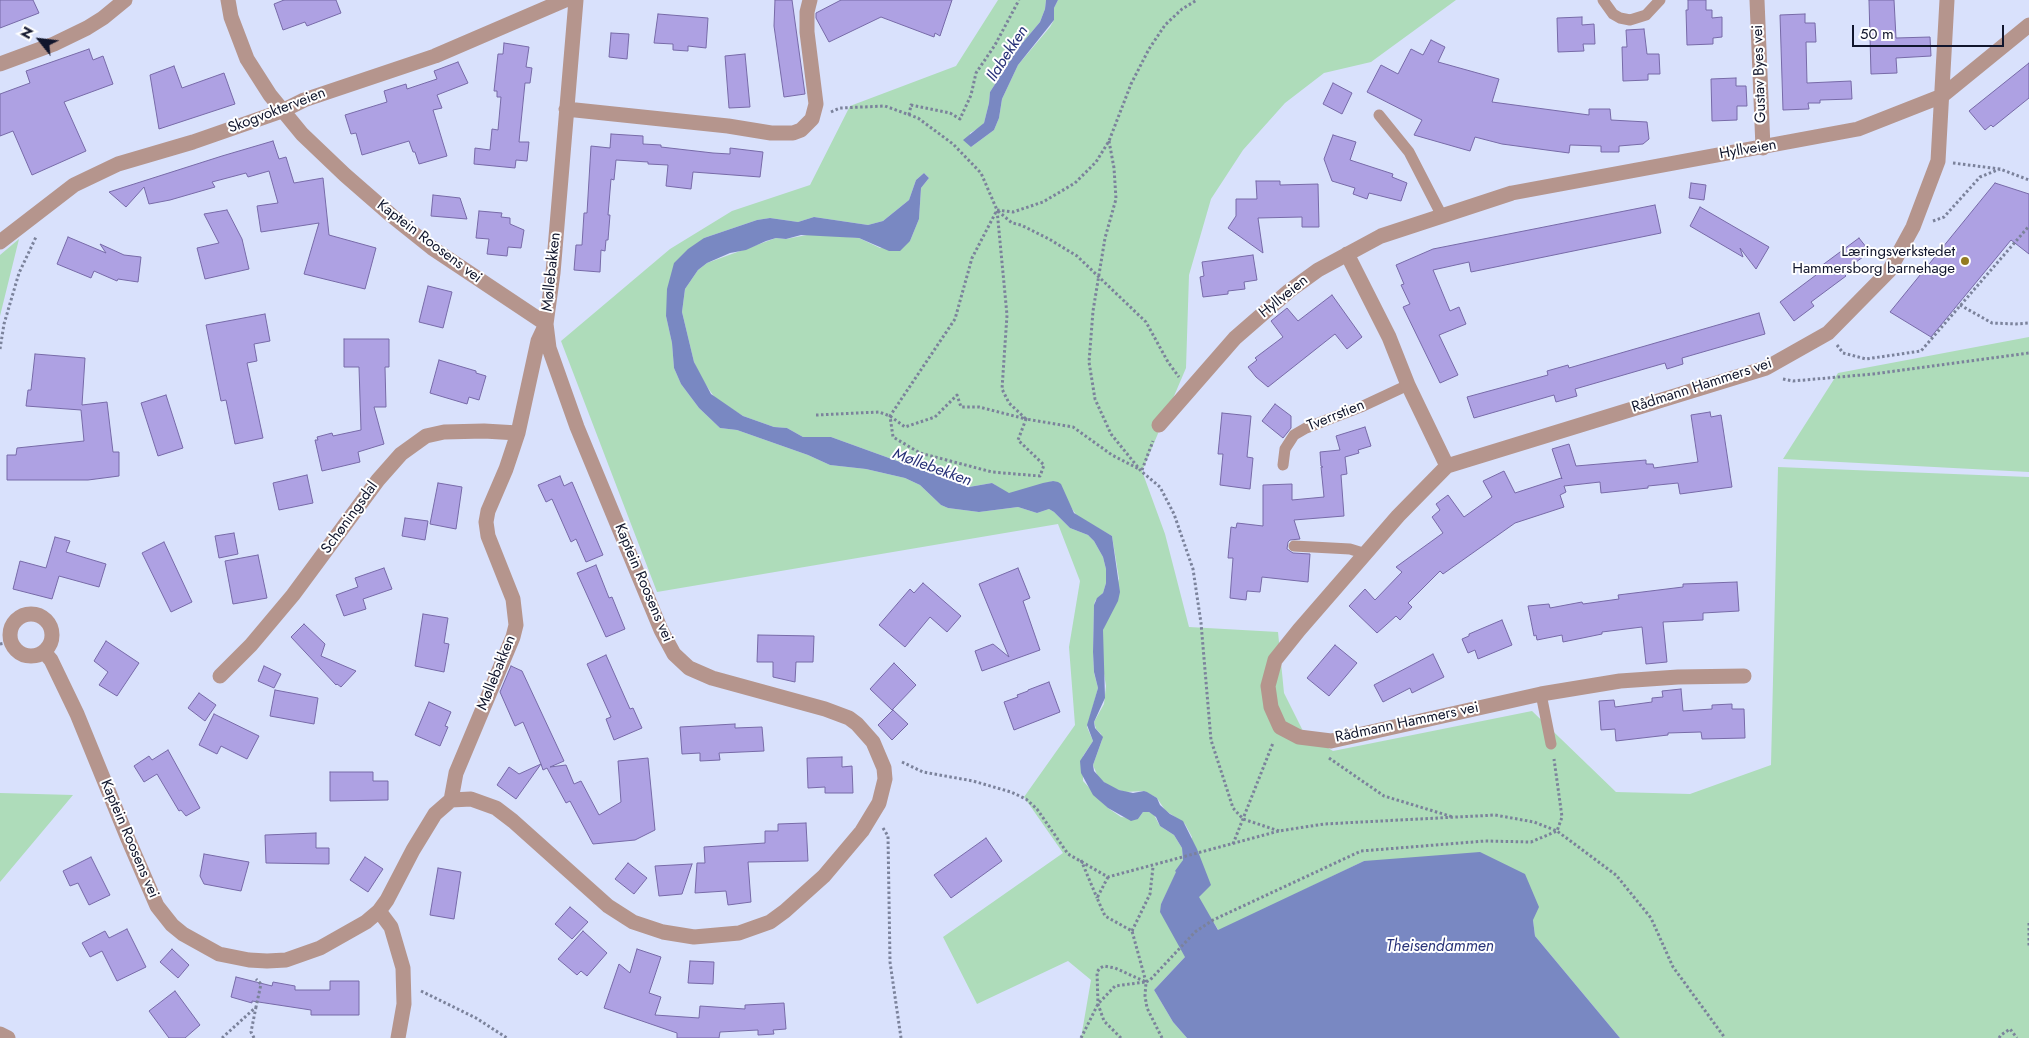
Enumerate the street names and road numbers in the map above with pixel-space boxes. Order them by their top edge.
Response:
street label: Gustav Byes vei [1749,25,1771,123]
street label: Skogvokterveien [226,84,328,138]
street label: Hyllveien [1718,136,1778,164]
street label: Kaptein Roosens vei [373,197,485,287]
street label: Møllebakken [539,232,565,312]
street label: Hyllveien [1256,272,1312,322]
street label: Rådmann Hammers vei [1630,355,1774,417]
street label: Tverrstien [1305,396,1367,436]
street label: Schøningsdal [318,478,382,558]
street label: Kaptein Roosens vei [610,521,676,645]
street label: Møllebakken [474,633,520,713]
street label: Rådmann Hammers vei [1334,699,1480,747]
street label: Kaptein Roosens vei [96,777,162,901]

